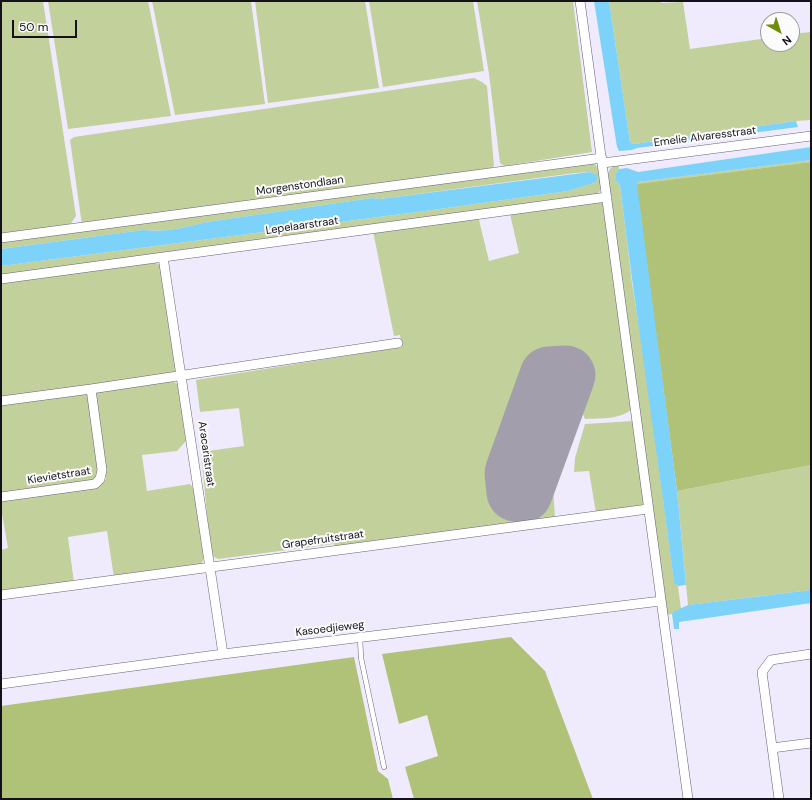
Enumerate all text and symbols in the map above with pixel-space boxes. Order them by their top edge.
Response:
scale bar [14,12,79,38]
north arrow [760,12,800,52]
text: 50 m [19,19,48,35]
text: N [779,33,794,49]
street label: Emelie Alvaresstraat [653,124,757,150]
street label: Morgenstondlaan [255,173,345,199]
street label: Lepelaarstraat [265,214,339,238]
street label: Aracaristraat [195,420,217,488]
street label: Kievietstraat [27,464,91,488]
street label: Grapefruitstraat [281,528,365,552]
street label: Kasoedjieweg [295,618,365,640]

